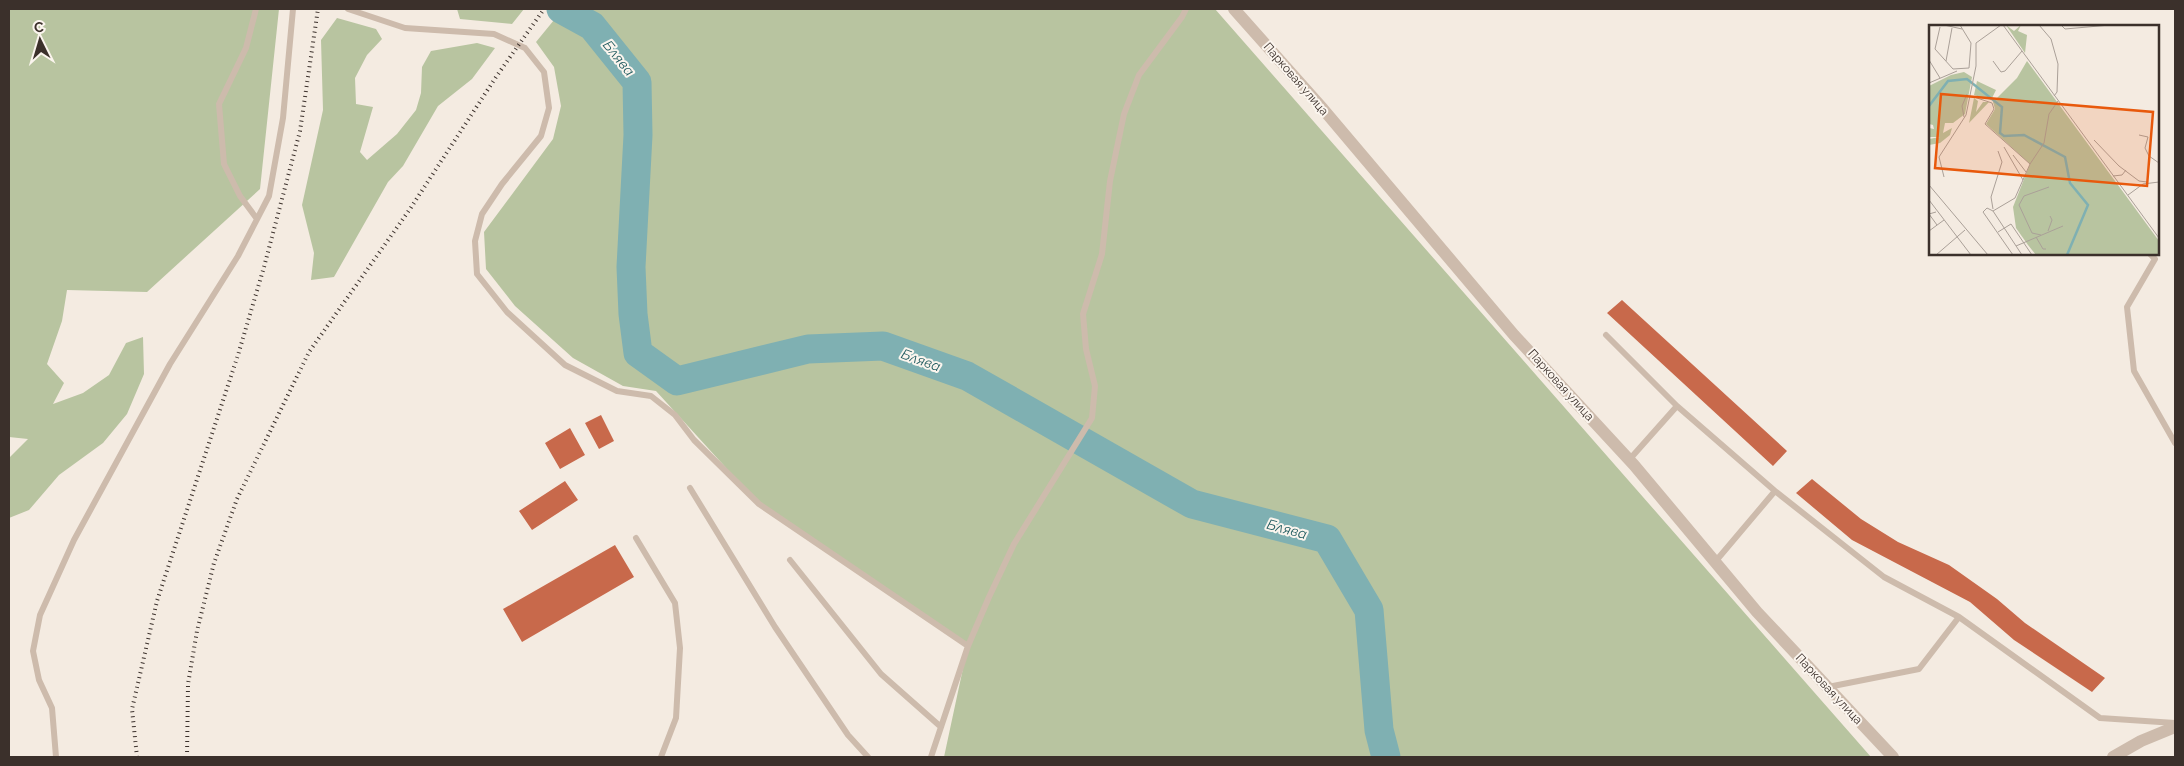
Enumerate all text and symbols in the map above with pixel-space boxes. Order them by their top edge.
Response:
north arrow [15,15,65,65]
text: С [33,19,45,35]
inset map [1929,25,2159,255]
water label: Блява [600,37,638,79]
street label: Парковая улица [1261,40,1331,118]
water label: Блява [899,346,943,374]
street label: Парковая улица [1525,346,1597,424]
water label: Блява [1265,516,1309,542]
street label: Парковая улица [1793,651,1865,727]

